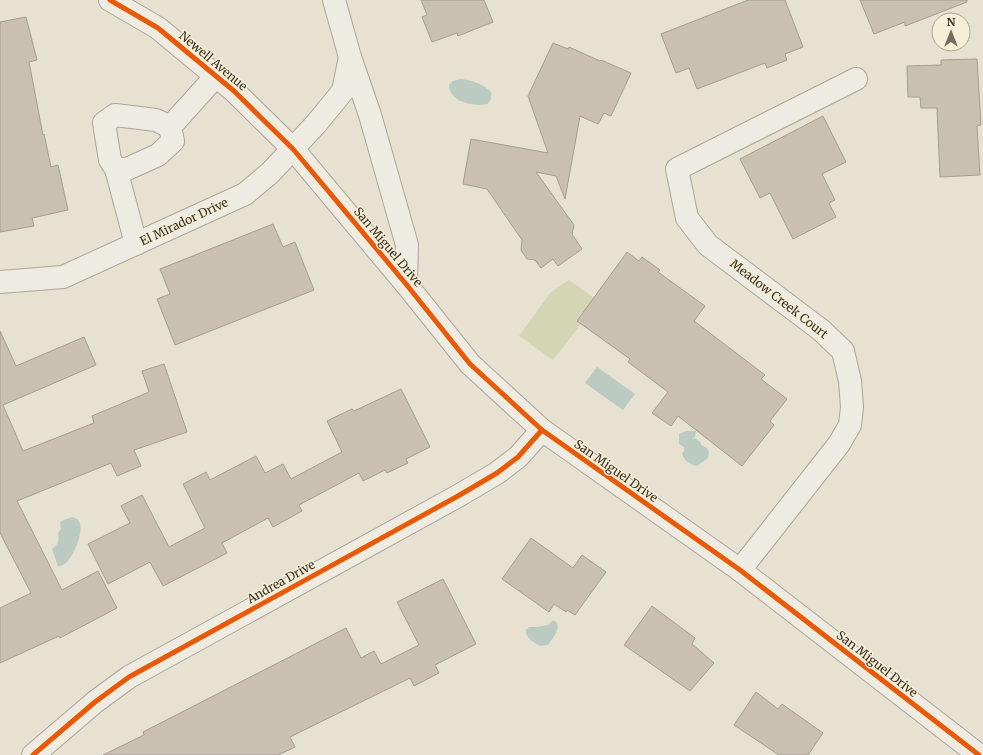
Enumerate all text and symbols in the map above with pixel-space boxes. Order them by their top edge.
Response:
north arrow [931,12,971,52]
text: N [947,15,956,29]
street label: Newell Avenue [176,28,250,93]
street label: El Mirador Drive [137,195,230,249]
street label: San Miguel Drive [351,204,426,289]
street label: Meadow Creek Court [727,256,831,342]
street label: San Miguel Drive [571,436,661,505]
street label: Andrea Drive [243,557,317,607]
street label: San Miguel Drive [834,627,921,700]

